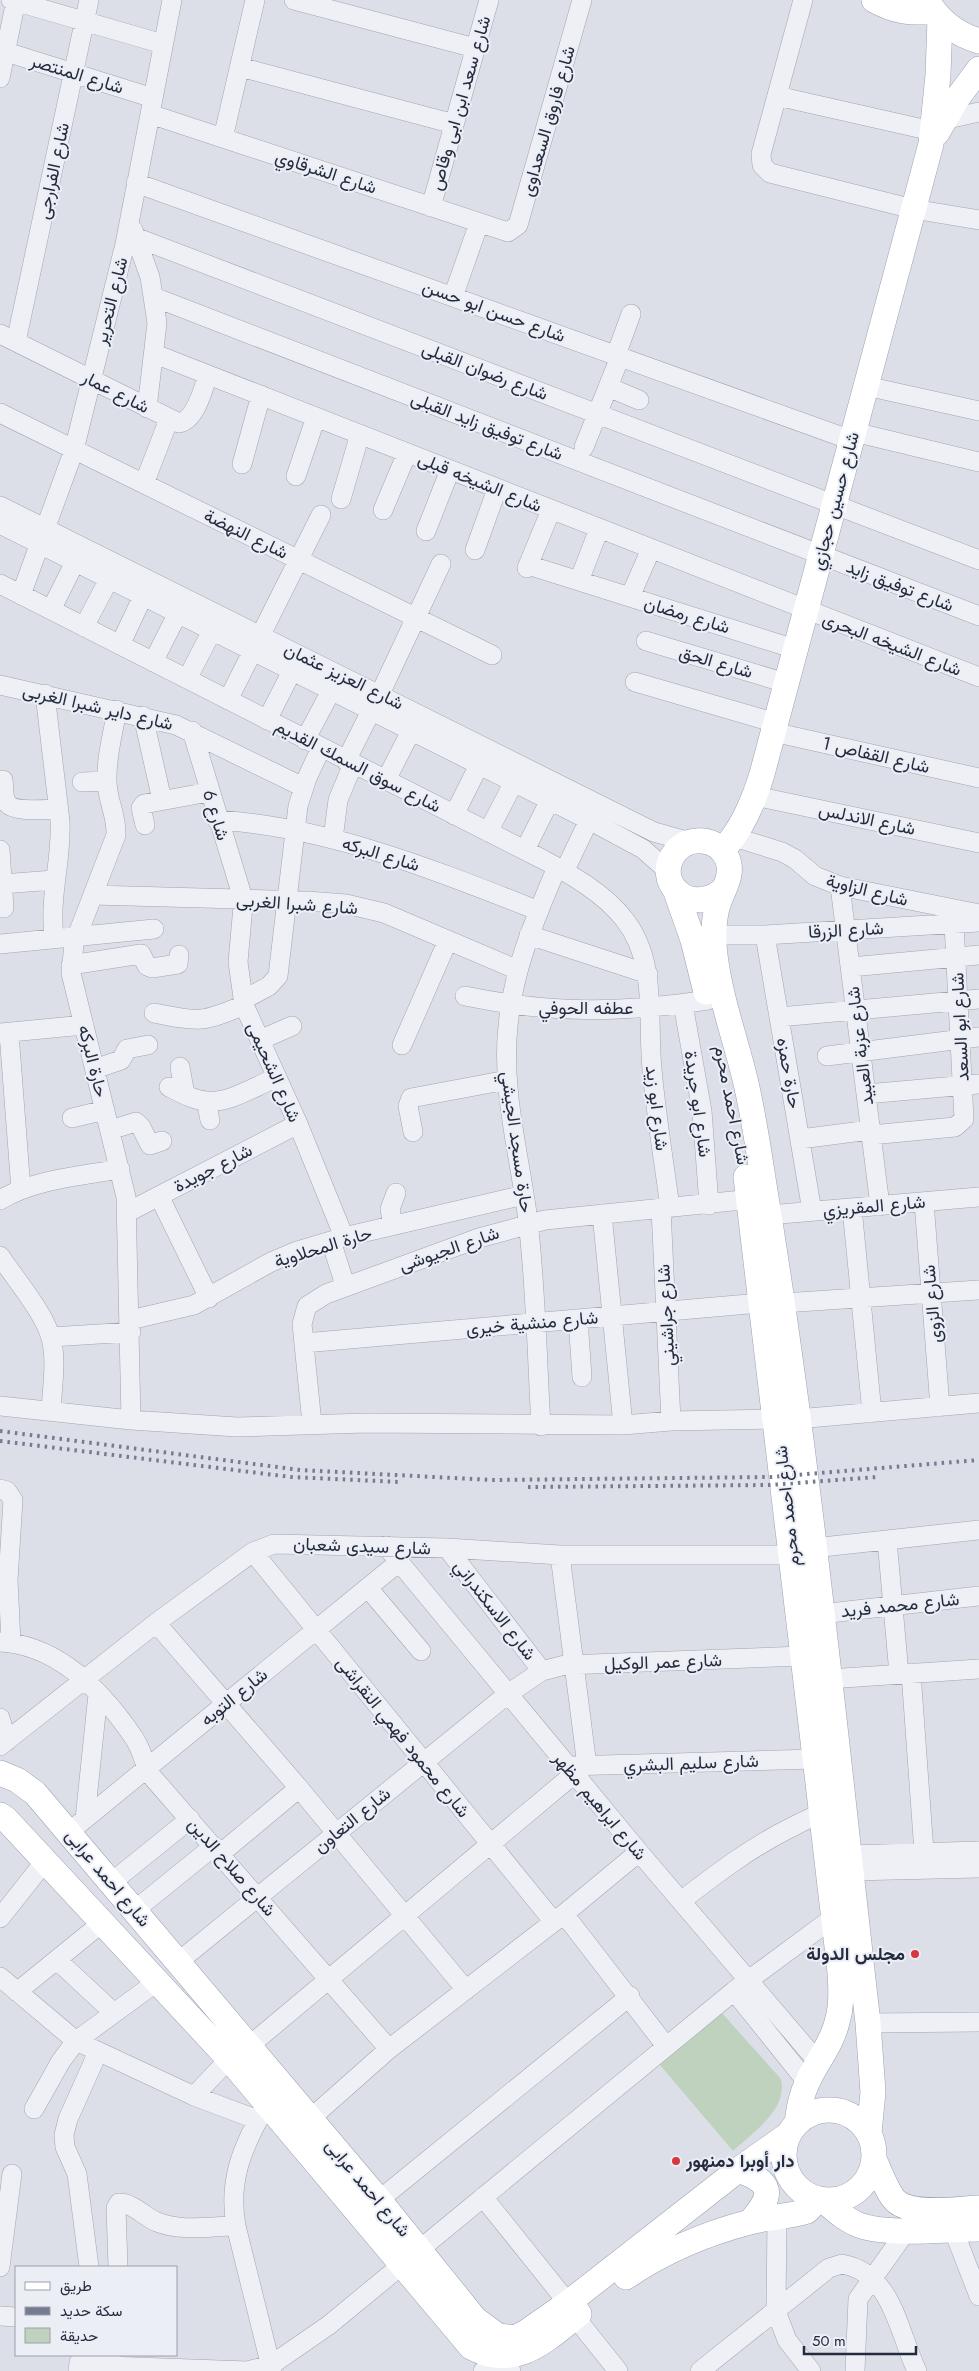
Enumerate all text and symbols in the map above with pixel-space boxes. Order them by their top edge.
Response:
street label: شارع سعد ابن ابى وقاص [423,13,497,193]
street label: شارع فاروق السعداوى [514,43,582,199]
street label: شارع المنتصر [26,47,127,101]
street label: شارع الفرارجى [30,120,76,222]
street label: شارع الشرقاوي [271,143,380,203]
street label: شارع التحرير [87,254,134,349]
street label: شارع حسن ابو حسن [419,273,569,349]
street label: شارع رضوان القبلى [418,335,552,407]
street label: شارع عمار [77,364,154,420]
street label: شارع توفيق زايد القبلى [407,385,567,467]
street label: شارع حسين حجازي [804,429,868,574]
street label: شارع الشيخه قبلى [414,445,546,519]
street label: شارع النهضة [199,502,293,566]
street label: شارع توفيق زايد [842,554,958,618]
street label: شارع رمضان [641,590,733,640]
street label: شارع الشيخه البحرى [819,605,965,683]
street label: شارع العزيز عثمان [280,636,408,716]
street label: شارع الحق [676,639,756,685]
street label: شارع داير شبرا الغربى [20,677,176,737]
street label: شارع سوق السمك القديم [270,713,446,819]
street label: شارع القفاص 1 [820,730,932,780]
street label: شارع 6 [196,786,236,844]
street label: شارع الاندلس [816,796,918,842]
street label: شارع البركه [339,830,423,878]
street label: شارع الزاوية [823,867,911,913]
street label: شارع شبرا الغربى [235,887,359,921]
street label: شارع الزرقا [808,915,884,945]
street label: شارع ابو السعد [944,972,976,1082]
street label: شارع عزبة العبيد [840,985,880,1107]
street label: عطفه الحوفي [539,995,633,1023]
street label: شارع الشحيمى [240,1018,308,1126]
street label: حارة البركه [71,1022,115,1100]
street label: حارة حمزه [770,1035,808,1111]
street label: شارع احمد محرم [708,1043,756,1167]
street label: شارع ابو جريدة [678,1049,718,1159]
street label: شارع ابو زيد [639,1064,675,1152]
street label: حارة مسجد الجيشي [492,1070,540,1215]
street label: شارع جويدة [169,1137,257,1199]
street label: شارع المقريزي [822,1189,927,1225]
street label: حارة المحلاوية [271,1220,375,1274]
street label: شارع الجيوشى [395,1220,503,1278]
street label: شارع جراشيني [650,1263,684,1367]
street label: شارع الزوى [916,1264,948,1344]
street label: شارع منشية خيرى [465,1304,599,1342]
street label: شارع احمد محرم [768,1444,806,1568]
street label: شارع سيدى شعبان [293,1531,431,1561]
street label: شارع الاسكندراني [446,1554,542,1667]
street label: شارع محمد فريد [839,1586,961,1624]
street label: شارع عمر الوكيل [603,1647,723,1677]
street label: شارع محمود فهمي النقراشى [328,1651,476,1824]
street label: شارع التوبه [195,1662,273,1732]
street label: شارع ابراهيم مظهر [546,1745,653,1866]
street label: شارع سليم البشري [623,1748,759,1780]
street label: شارع التعاون [308,1781,396,1859]
street label: شارع صلاح الدين [182,1812,282,1922]
street label: شارع احمد عرابى [59,1823,157,1933]
place label: مجلس الدولة [806,1941,905,1967]
marker: مجلس الدولة [909,1948,921,1960]
street label: شارع احمد عرابى [319,2133,417,2243]
place label: دار أوبرا دمنهور [685,2148,794,2174]
marker: دار أوبرا دمنهور [670,2155,682,2167]
legend [15,2266,178,2356]
text: طريق [60,2275,92,2297]
text: سكة حديد [60,2300,123,2322]
scale bar [804,2324,916,2356]
text: حديقة [60,2325,98,2347]
text: 50 m [812,2330,846,2352]

